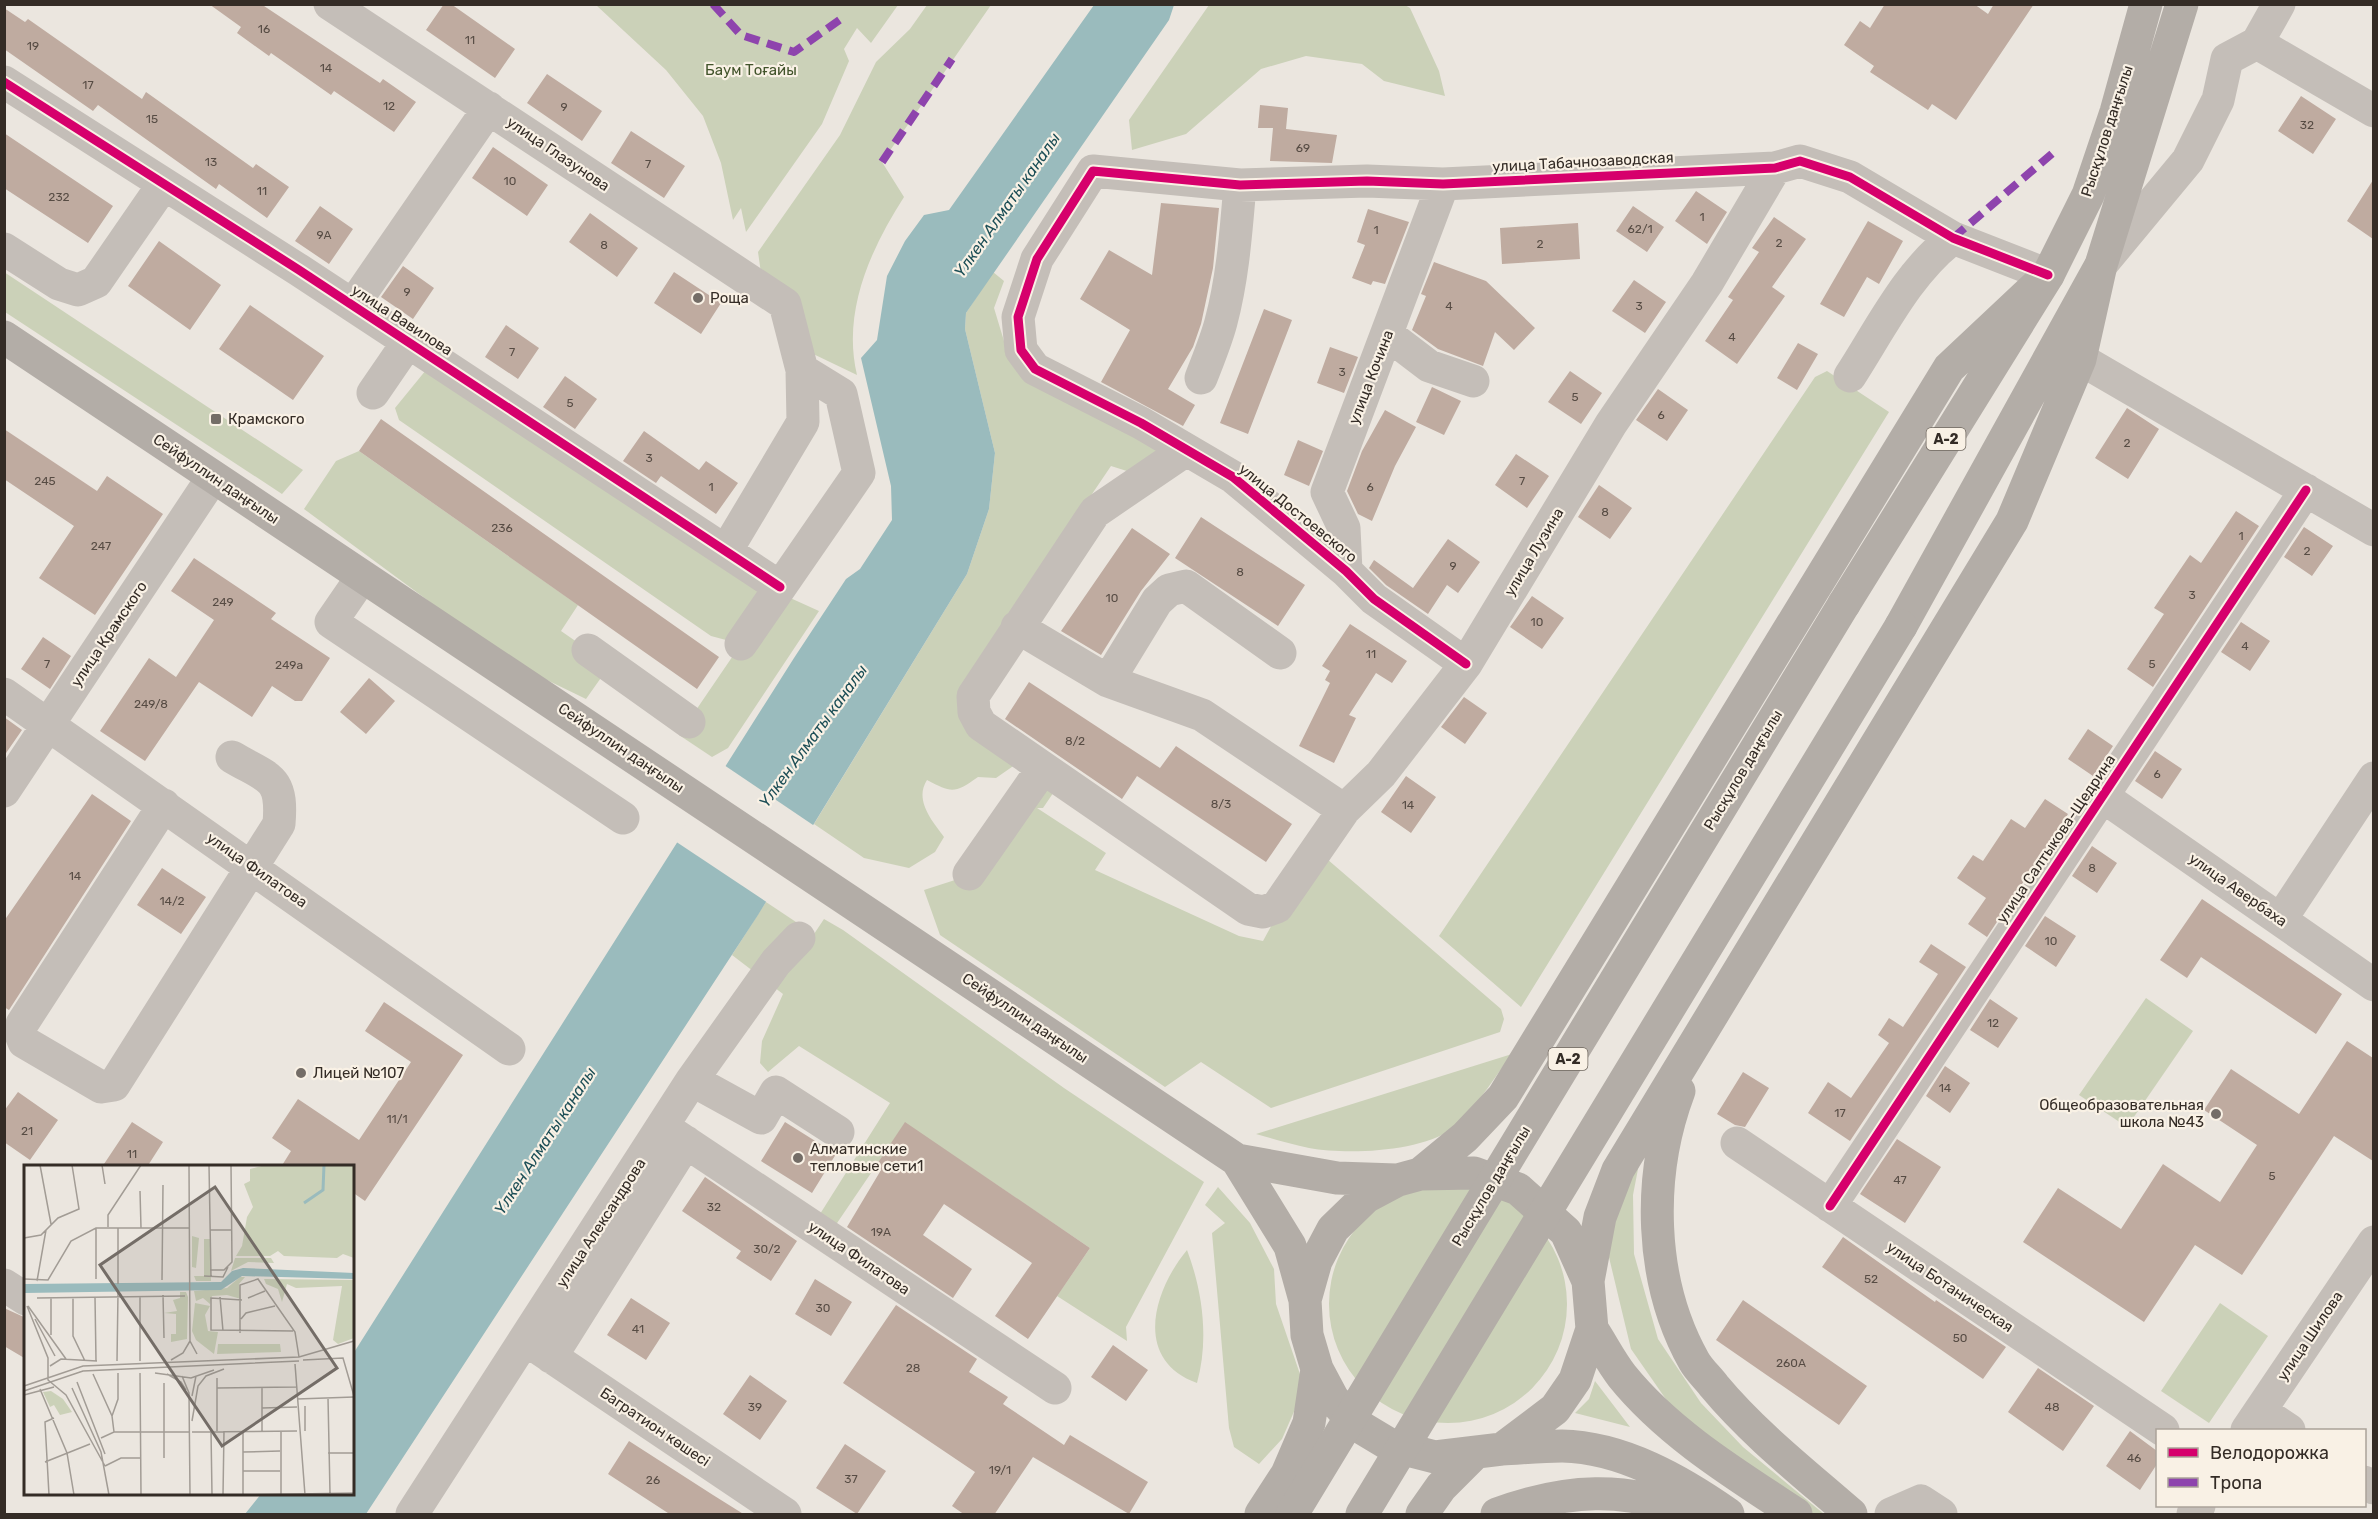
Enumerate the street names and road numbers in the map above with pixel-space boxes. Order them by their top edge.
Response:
street label: Рысқұлов даңғылы [2077,63,2137,199]
street label: улица Глазунова [503,113,613,195]
street label: улица Табачнозаводская [1492,148,1674,176]
street label: улица Вавилова [348,281,456,359]
street label: улица Кочина [1345,327,1397,427]
road number: A-2 [1926,428,1966,450]
street label: Сейфуллин даңғылы [150,430,282,528]
street label: улица Достоевского [1235,460,1361,566]
street label: улица Лузина [1501,505,1567,599]
street label: улица Крамского [67,578,151,690]
street label: Сейфуллин даңғылы [555,699,687,797]
street label: Рысқұлов даңғылы [1700,707,1786,833]
street label: улица Салтыкова-Щедрина [1993,751,2119,927]
street label: улица Филатова [203,829,311,911]
street label: улица Авербаха [2185,849,2291,931]
street label: Сейфуллин даңғылы [959,969,1091,1067]
road number: A-2 [1548,1048,1588,1070]
street label: Рысқұлов даңғылы [1448,1123,1534,1249]
street label: улица Александрова [552,1155,650,1291]
street label: улица Филатова [805,1217,913,1299]
street label: улица Ботаническая [1883,1238,2017,1336]
street label: улица Шилова [2273,1288,2347,1384]
street label: Багратион көшесі [597,1384,713,1470]

